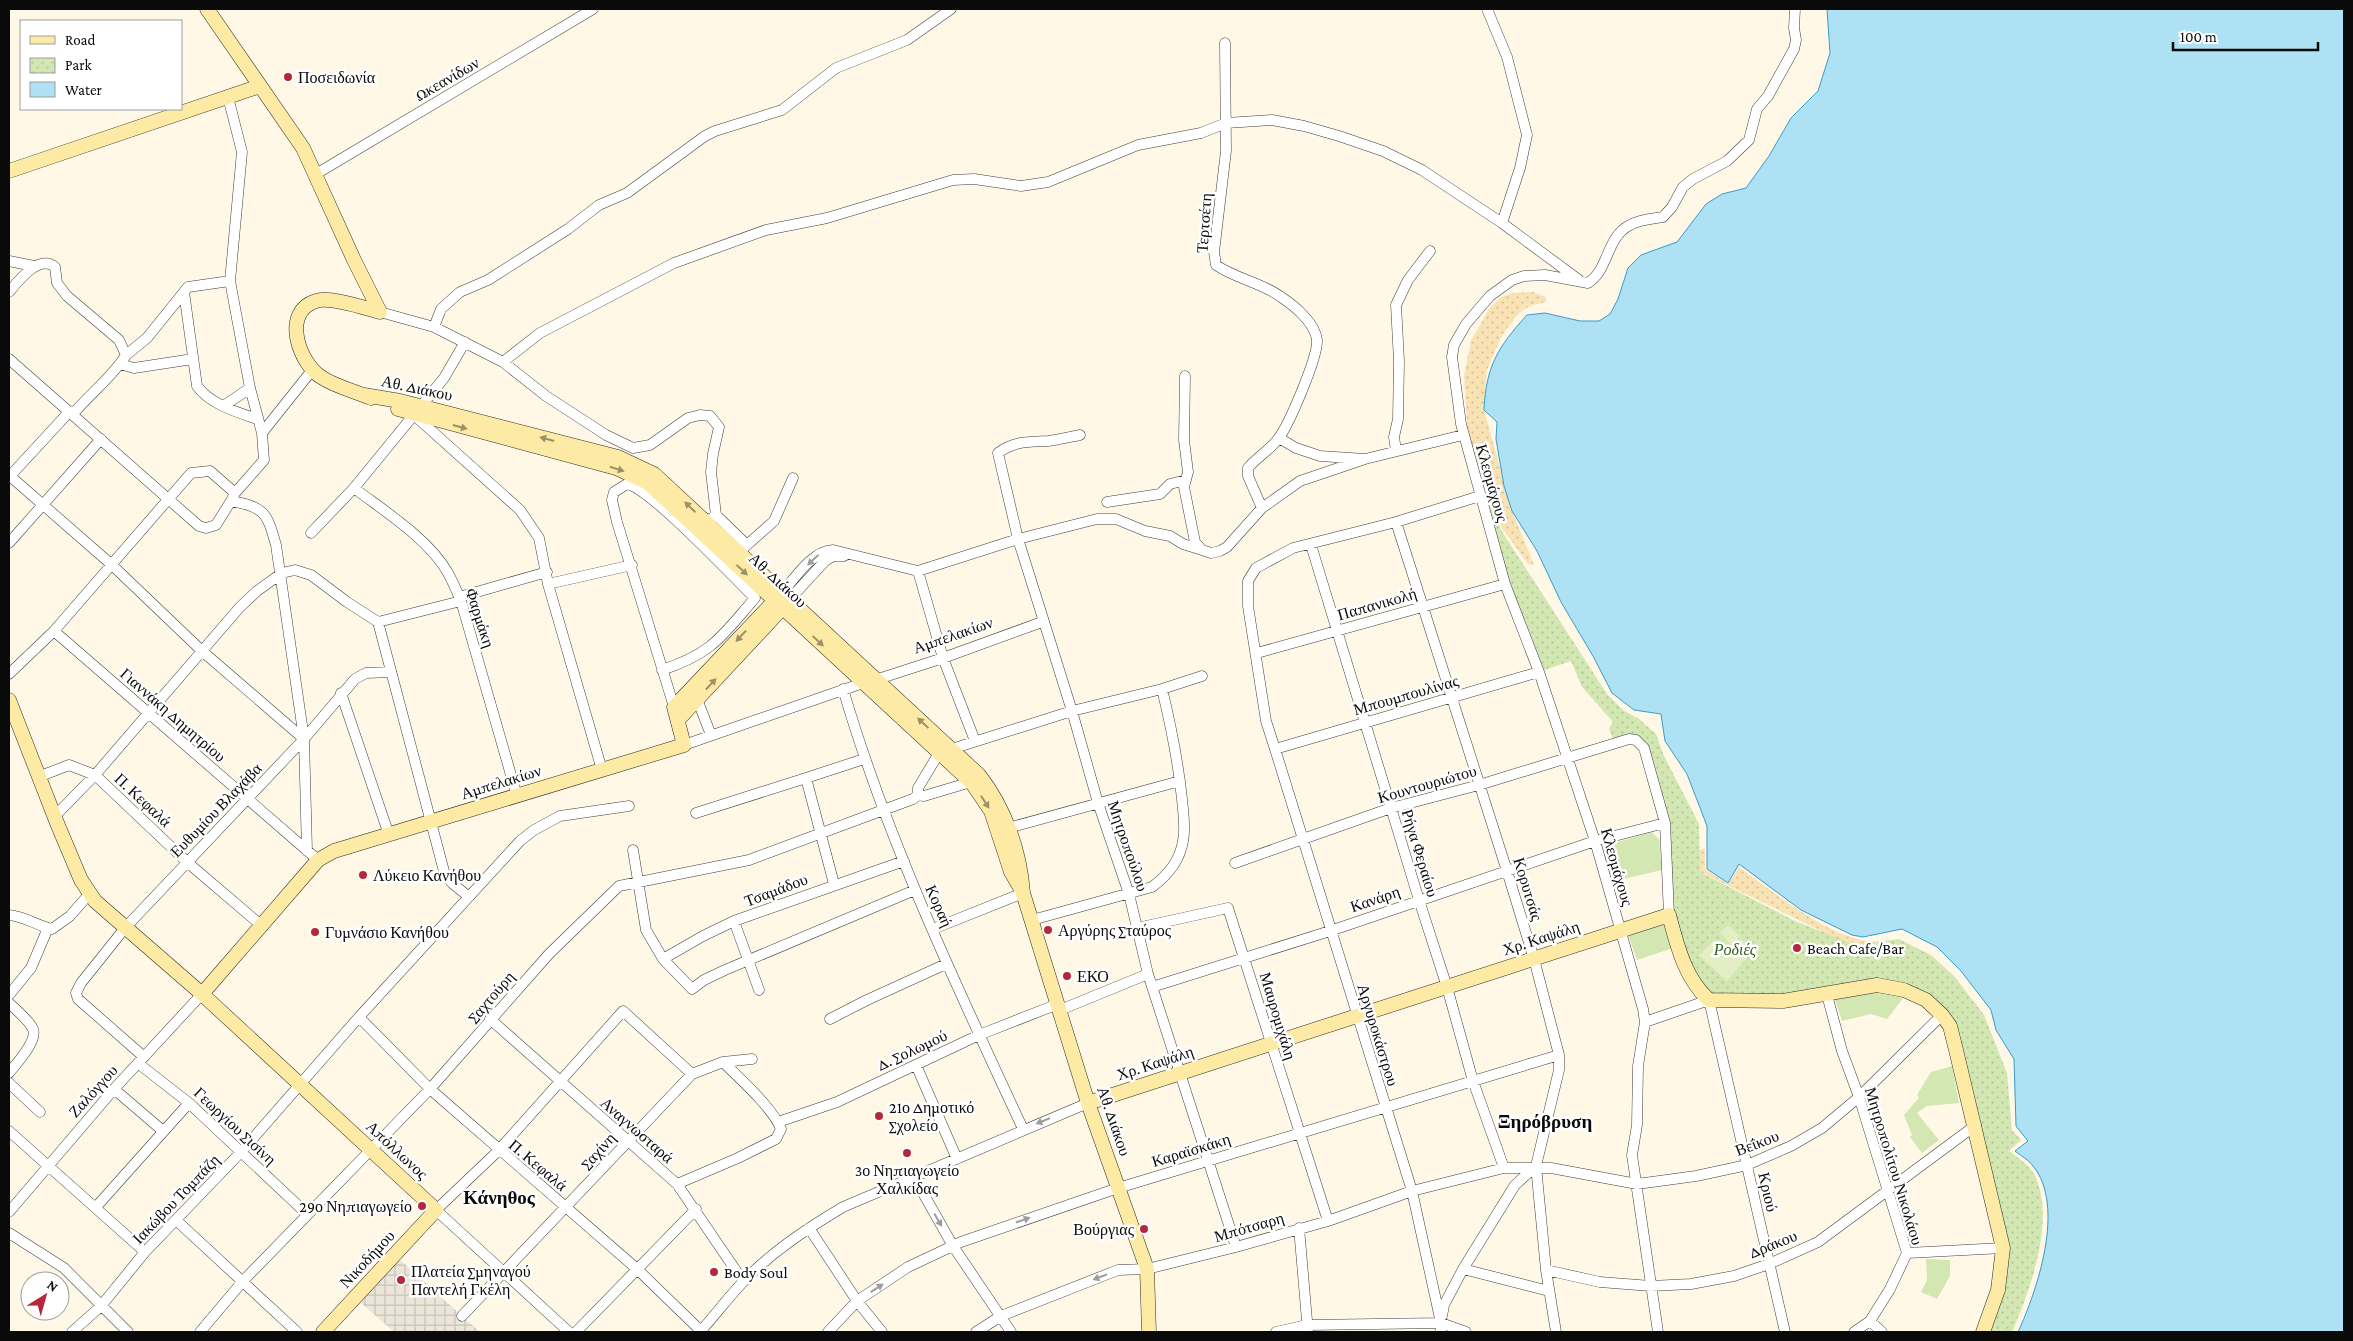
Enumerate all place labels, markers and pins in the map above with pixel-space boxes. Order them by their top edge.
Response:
place label: Ποσειδωνία [298,69,376,86]
marker: Ποσειδωνία [282,71,294,83]
place label: Λύκειο Κανήθου [373,867,481,885]
marker: Λύκειο Κανήθου [357,869,369,881]
place label: Αργύρης Σταύρος [1058,922,1172,940]
place label: Γυμνάσιο Κανήθου [325,924,449,942]
marker: Αργύρης Σταύρος [1042,924,1054,936]
marker: Γυμνάσιο Κανήθου [309,926,321,938]
place label: Beach Cafe/Bar [1807,940,1904,957]
marker: Beach Cafe/Bar [1791,942,1803,954]
place label: ΕΚΟ [1077,968,1109,985]
marker: ΕΚΟ [1061,970,1073,982]
place label: 21ο Δημοτικό Σχολείο [889,1099,974,1135]
marker: 21ο Δημοτικό Σχολείο [873,1110,885,1122]
marker: 3ο Νηπιαγωγείο Χαλκίδας [901,1147,913,1159]
place label: 3ο Νηπιαγωγείο Χαλκίδας [855,1162,959,1197]
place label: 29ο Νηπιαγωγείο [299,1198,412,1216]
marker: 29ο Νηπιαγωγείο [416,1200,428,1212]
place label: Βούργιας [1073,1221,1135,1239]
marker: Βούργιας [1138,1223,1150,1235]
place label: Πλατεία Σμηναγού Παντελή Γκέλη [411,1263,531,1299]
place label: Body Soul [724,1264,788,1282]
marker: Body Soul [708,1266,720,1278]
marker: Πλατεία Σμηναγού Παντελή Γκέλη [395,1274,407,1286]

